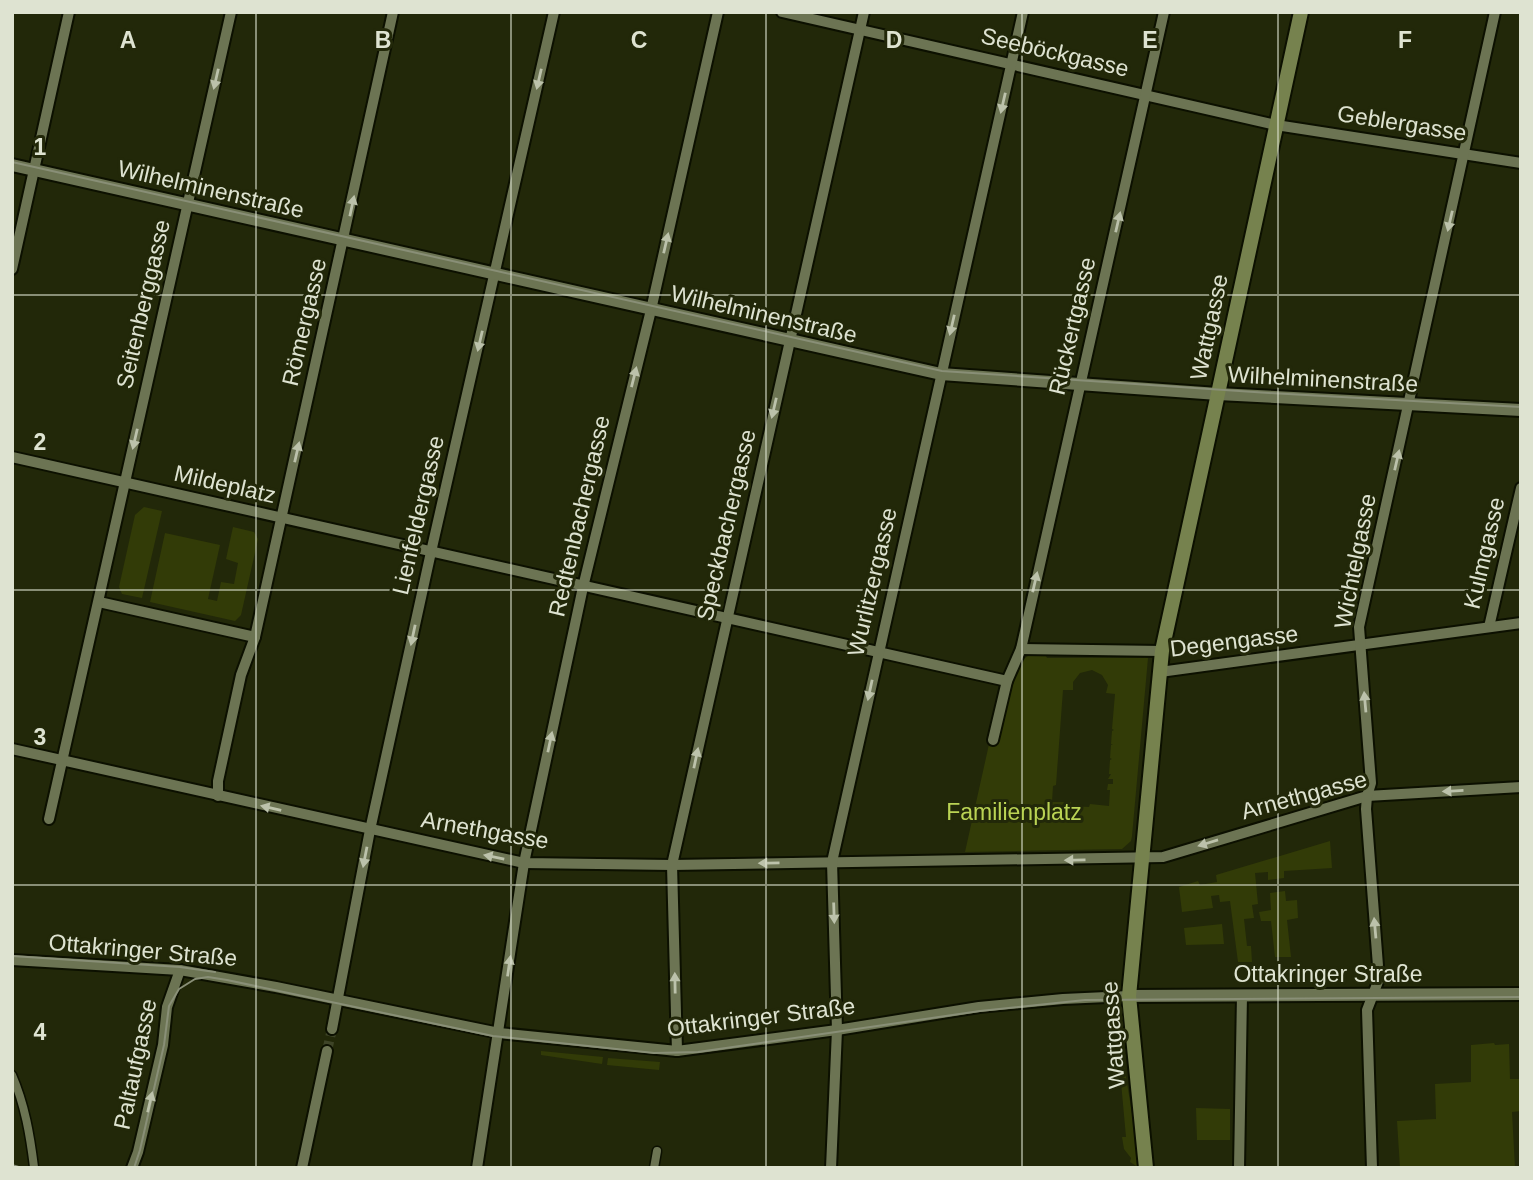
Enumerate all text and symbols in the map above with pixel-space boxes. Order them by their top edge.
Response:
street label: Seeböckgasse [979,22,1131,82]
text: A [120,27,136,53]
text: B [375,27,391,53]
text: C [631,27,647,53]
text: D [886,27,902,53]
text: E [1142,27,1158,53]
text: F [1398,27,1412,53]
one-way arrow [210,68,221,90]
one-way arrow [533,68,544,90]
one-way arrow [997,92,1008,114]
street label: Geblergasse [1336,100,1468,146]
text: 1 [34,134,47,160]
street label: Wilhelminenstraße [115,155,307,223]
one-way arrow [346,195,357,217]
one-way arrow [1444,210,1455,232]
one-way arrow [1112,211,1123,233]
street label: Seitenberggasse [111,217,175,391]
one-way arrow [660,232,671,254]
street label: Rückertgasse [1044,255,1100,397]
street label: Römergasse [277,256,331,388]
street label: Wattgasse [1185,272,1233,382]
street label: Wilhelminenstraße [668,280,860,348]
one-way arrow [946,314,957,336]
one-way arrow [474,330,485,352]
street label: Wilhelminenstraße [1227,361,1419,397]
one-way arrow [629,366,640,388]
one-way arrow [768,397,779,419]
street label: Redtenbachergasse [543,413,615,619]
street label: Speckbachergasse [691,427,761,623]
one-way arrow [129,428,140,450]
text: 2 [34,429,46,455]
street label: Lienfeldergasse [387,433,449,597]
one-way arrow [291,441,302,463]
one-way arrow [1392,449,1403,471]
street label: Mildeplatz [172,460,278,508]
street label: Wichtelgasse [1329,491,1381,631]
street label: Kulmgasse [1459,495,1509,611]
street label: Wurlitzergasse [842,505,902,659]
one-way arrow [1029,571,1040,593]
street label: Degengasse [1168,620,1300,662]
one-way arrow [407,624,418,646]
one-way arrow [864,679,875,701]
one-way arrow [1359,691,1370,713]
text: 3 [34,724,46,750]
one-way arrow [544,731,555,753]
one-way arrow [690,747,701,769]
street label: Arnethgasse [1238,766,1370,824]
one-way arrow [1441,786,1463,797]
park label: Familienplatz [946,799,1082,825]
one-way arrow [260,802,282,813]
street label: Arnethgasse [419,806,551,854]
one-way arrow [1197,839,1218,849]
one-way arrow [359,846,370,868]
one-way arrow [483,851,505,862]
one-way arrow [1064,854,1086,865]
one-way arrow [758,857,780,869]
one-way arrow [828,903,839,925]
one-way arrow [1369,917,1380,939]
street label: Ottakringer Straße [48,929,238,971]
one-way arrow [504,955,515,977]
street label: Ottakringer Straße [1233,961,1423,987]
one-way arrow [669,972,681,994]
street label: Wattgasse [1096,980,1130,1090]
street label: Ottakringer Straße [666,993,856,1041]
street label: Paltaufgasse [108,996,162,1132]
text: 4 [34,1019,47,1045]
one-way arrow [144,1091,155,1113]

